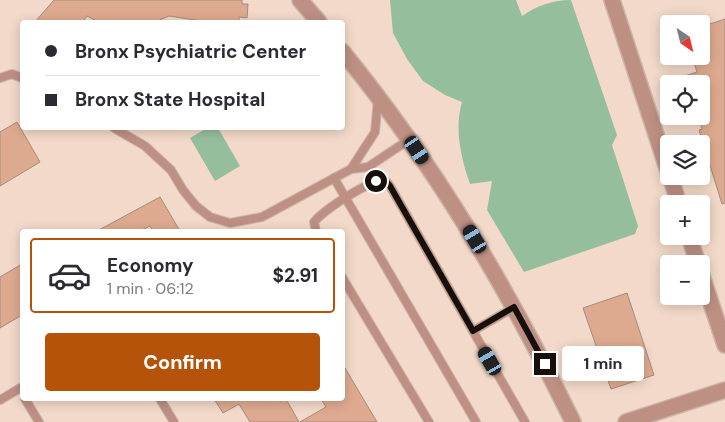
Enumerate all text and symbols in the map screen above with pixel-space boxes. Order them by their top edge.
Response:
north arrow [660,15,710,65]
map controls [660,15,710,305]
text: Bronx Psychiatric Center [75,39,306,64]
button: locate [660,75,710,125]
text: Bronx State Hospital [75,87,265,112]
car [402,133,431,167]
button: layers [660,135,710,185]
route start [365,170,387,192]
button: + [660,195,710,245]
car [460,222,489,256]
icon: car [47,253,92,298]
text: Economy [107,253,194,278]
button: − [660,255,710,305]
text: $2.91 [272,263,318,288]
text: 1 min · 06:12 [107,278,194,299]
button: Confirm [45,333,320,391]
car [476,344,503,378]
callout: 1 min [562,346,645,382]
route end [534,353,556,375]
text: 1 min [584,353,622,374]

